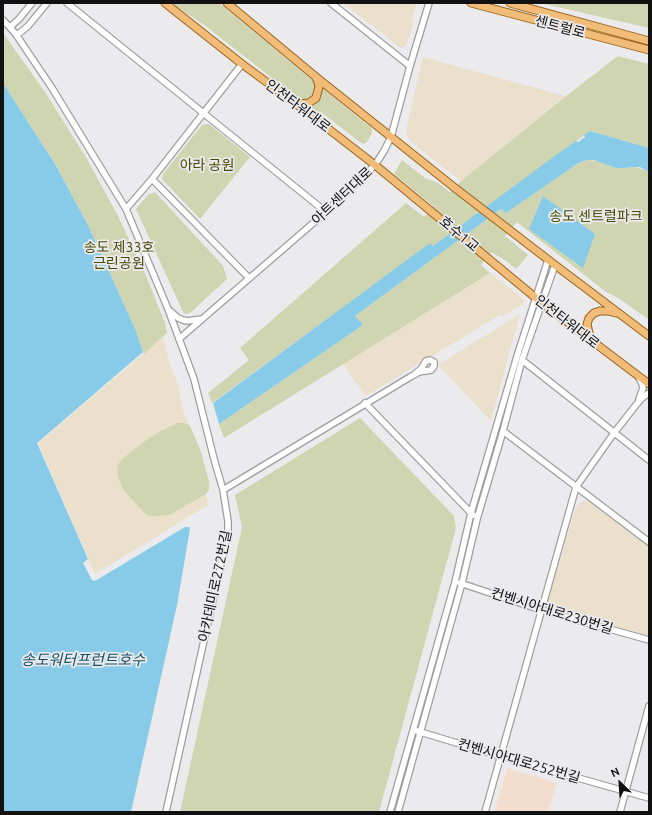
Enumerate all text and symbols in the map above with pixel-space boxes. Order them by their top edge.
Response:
street label: 센트럴로 [533,12,587,42]
street label: 인천타워대로 [262,76,334,136]
park label: 아라 공원 [180,157,234,173]
street label: 아트센터대로 [308,164,376,228]
park label: 송도 센트럴파크 [549,208,643,224]
street label: 호수1교 [436,213,482,255]
park label: 송도 제33호 근린공원 [84,239,154,272]
street label: 인천타워대로 [531,292,603,352]
street label: 아카데미로272번길 [195,529,235,643]
street label: 컨벤시아대로230번길 [489,584,615,638]
water label: 송도워터프런트호수 [21,651,145,669]
street label: 컨벤시아대로252번길 [456,735,582,787]
north arrow [600,763,640,803]
text: N [609,765,621,779]

